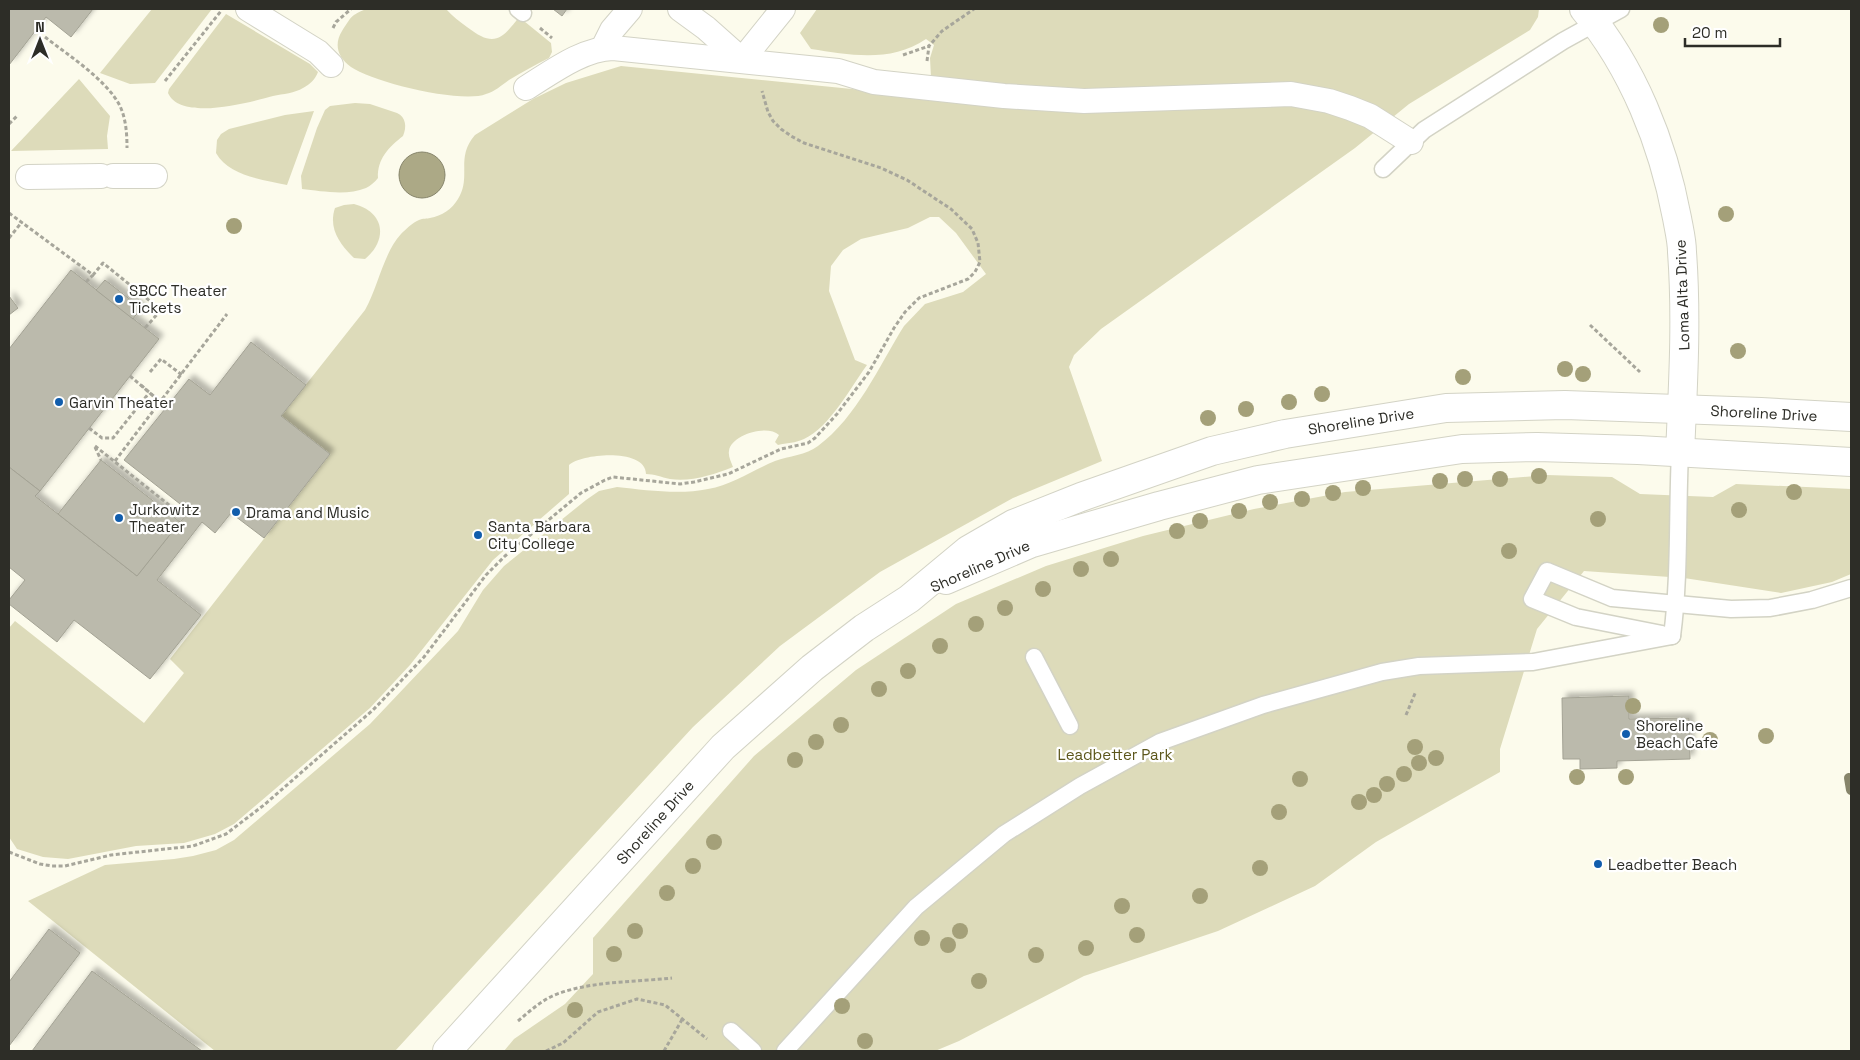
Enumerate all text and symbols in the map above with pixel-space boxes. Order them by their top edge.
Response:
north arrow [15,15,65,65]
scale bar [1685,15,1780,47]
text: N [35,18,45,36]
text: 20 m [1692,23,1727,42]
street label: Loma Alta Drive [1671,239,1693,351]
place label: SBCC Theater Tickets [129,281,227,317]
marker: SBCC Theater Tickets [113,293,125,305]
place label: Garvin Theater [69,393,174,412]
marker: Garvin Theater [53,396,65,408]
street label: Shoreline Drive [1710,401,1818,425]
street label: Shoreline Drive [1307,403,1416,439]
place label: Jurkowitz Theater [129,500,200,536]
place label: Drama and Music [246,503,369,522]
marker: Drama and Music [230,506,242,518]
marker: Jurkowitz Theater [113,512,125,524]
place label: Santa Barbara City College [488,517,591,553]
marker: Santa Barbara City College [472,529,484,541]
street label: Shoreline Drive [927,535,1033,596]
place label: Shoreline Beach Cafe [1636,716,1718,752]
marker: Shoreline Beach Cafe [1620,728,1632,740]
park label: Leadbetter Park [1058,745,1172,764]
street label: Shoreline Drive [612,776,698,868]
place label: Leadbetter Beach [1608,855,1737,874]
marker: Leadbetter Beach [1592,858,1604,870]

